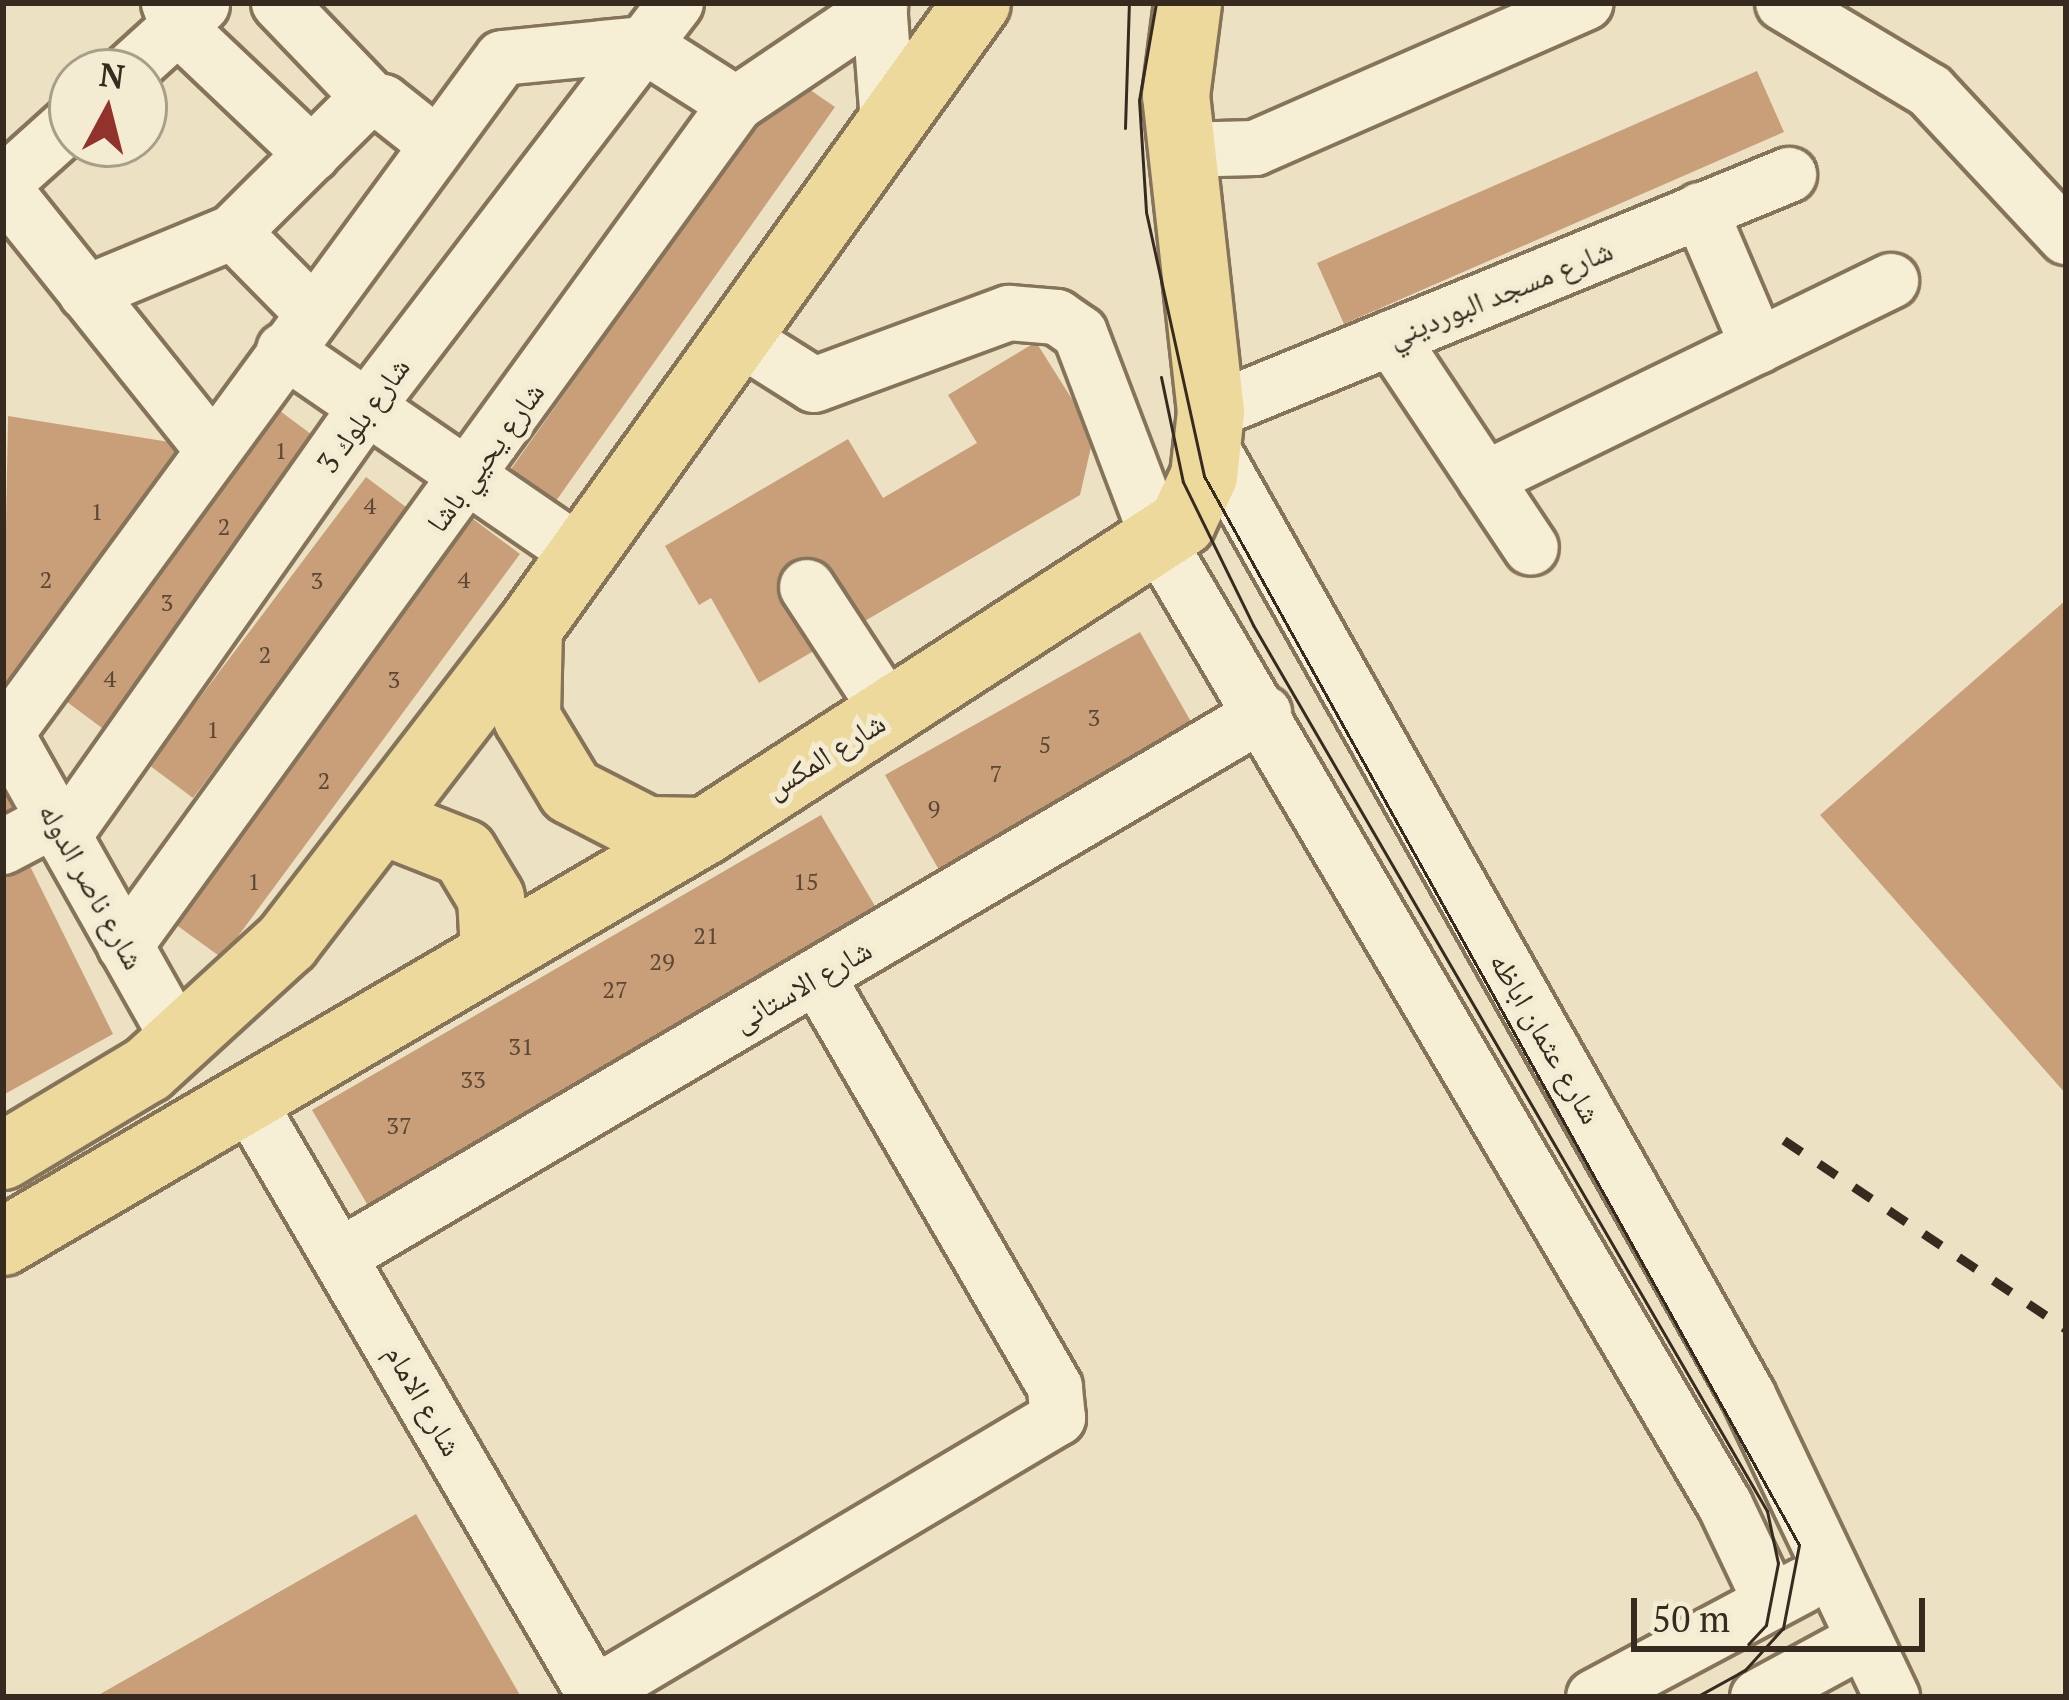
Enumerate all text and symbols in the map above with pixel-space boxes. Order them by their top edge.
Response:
north arrow [48,48,168,168]
text: N [97,52,127,98]
street label: شارع مسجد البورديني [1382,231,1618,355]
street label: شارع بلوك 3 [309,350,417,480]
street label: شارع يحيي باشا [419,375,551,539]
house number: 1 [275,437,287,465]
house number: 4 [364,492,376,520]
house number: 1 [91,498,103,526]
house number: 2 [218,513,230,541]
house number: 2 [40,566,52,594]
house number: 4 [458,566,470,594]
house number: 3 [311,567,323,595]
house number: 3 [161,589,173,617]
house number: 2 [259,641,271,669]
house number: 4 [104,665,116,693]
house number: 3 [388,666,400,694]
street label: شارع المكس [758,704,892,806]
house number: 3 [1088,704,1100,732]
house number: 1 [207,716,219,744]
house number: 5 [1039,731,1051,759]
house number: 7 [990,760,1002,788]
house number: 2 [318,767,330,795]
house number: 9 [928,795,940,823]
street label: شارع ناصر الدوله [31,796,153,976]
house number: 1 [248,868,260,896]
house number: 15 [793,868,819,896]
house number: 21 [693,922,719,950]
street label: شارع الاستانى [726,931,878,1039]
street label: شارع عثمان اباظه [1483,946,1609,1130]
house number: 29 [649,948,675,976]
house number: 27 [602,976,628,1004]
house number: 31 [508,1033,534,1061]
house number: 33 [460,1066,486,1094]
house number: 37 [386,1112,412,1140]
street label: شارع الامام [378,1338,470,1462]
scale bar [1637,1574,1931,1648]
text: 50 m [1652,1595,1730,1642]

